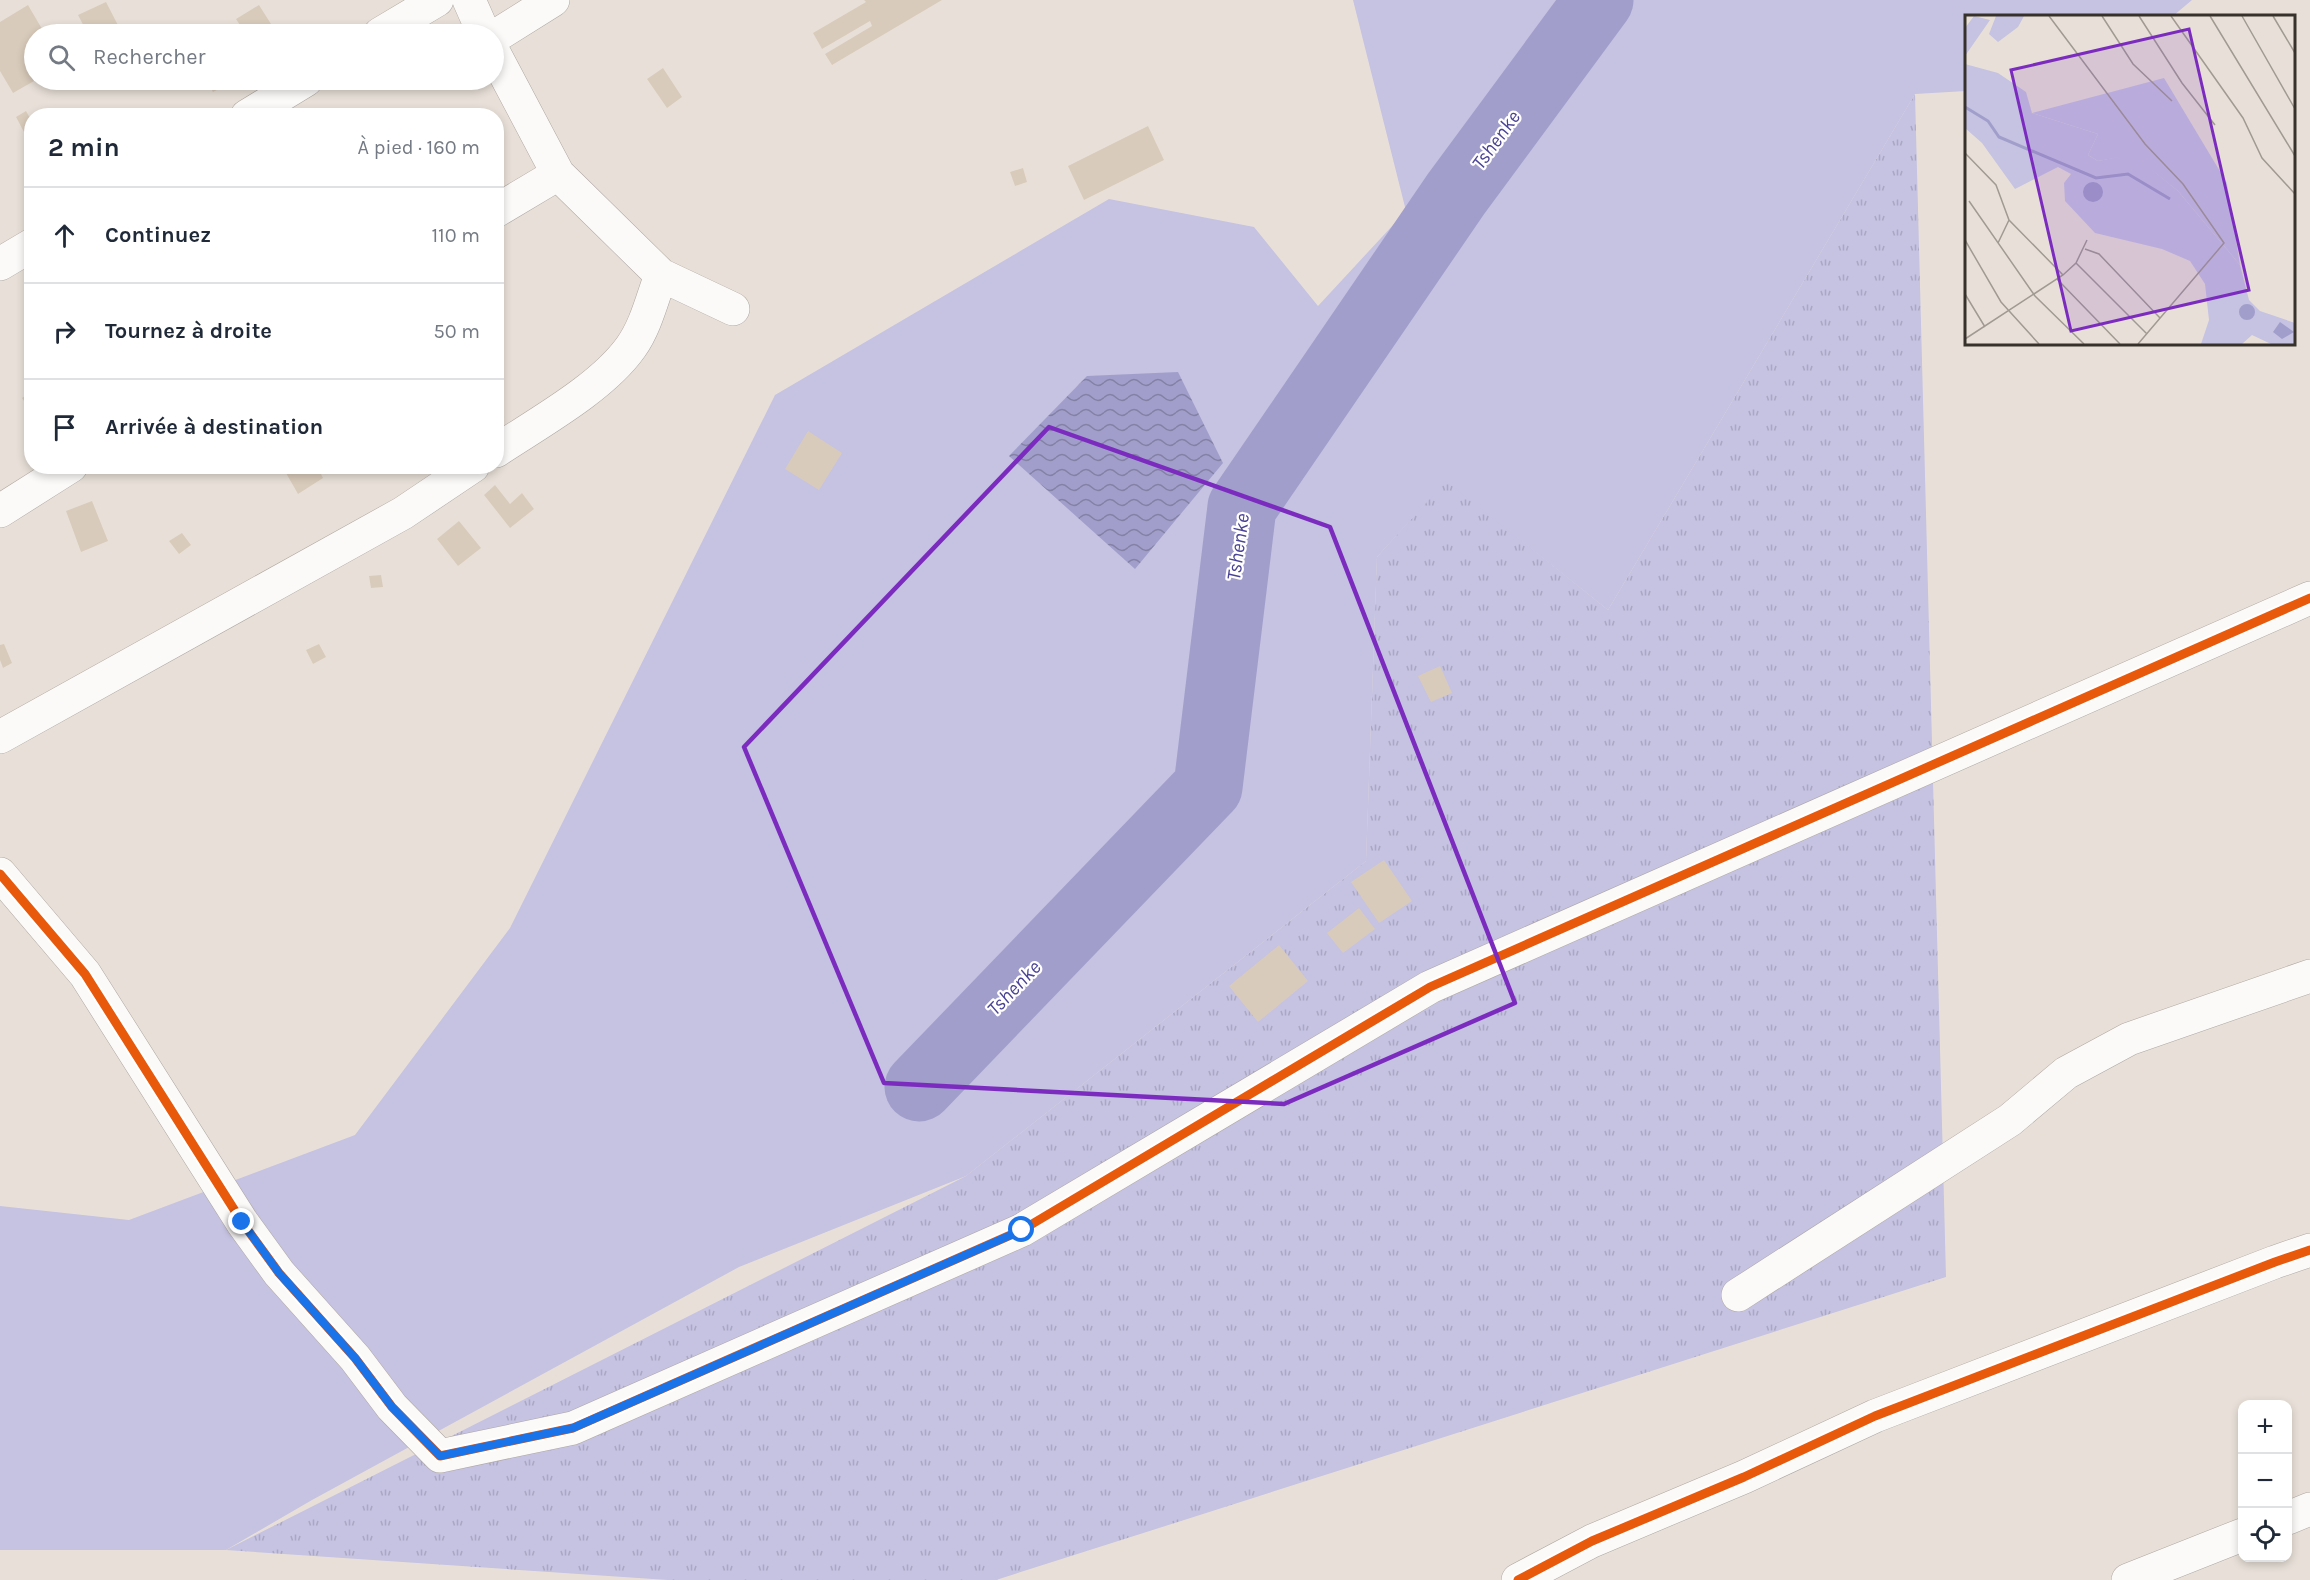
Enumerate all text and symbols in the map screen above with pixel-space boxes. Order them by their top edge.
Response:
inset map [1965,15,2295,345]
search box [24,24,504,90]
icon: search [45,41,78,74]
text: Rechercher [93,44,206,70]
water label: Tshenke [1467,106,1525,174]
text: 2 min [48,132,120,163]
text: À pied · 160 m [358,136,480,159]
icon: ahead [48,219,81,252]
text: Continuez [105,222,211,248]
text: 110 m [431,224,480,247]
icon: right [48,315,81,348]
text: Tournez à droite [105,318,272,344]
text: 50 m [433,320,480,343]
icon: arrive [48,411,81,444]
text: Arrivée à destination [105,414,323,440]
water label: Tshenke [1222,512,1254,582]
water label: Tshenke [982,956,1046,1020]
route end [228,1208,254,1234]
route start [1008,1216,1034,1242]
map controls [2238,1400,2292,1562]
button: + [2238,1400,2292,1454]
button: − [2238,1454,2292,1508]
button: locate [2238,1508,2292,1562]

